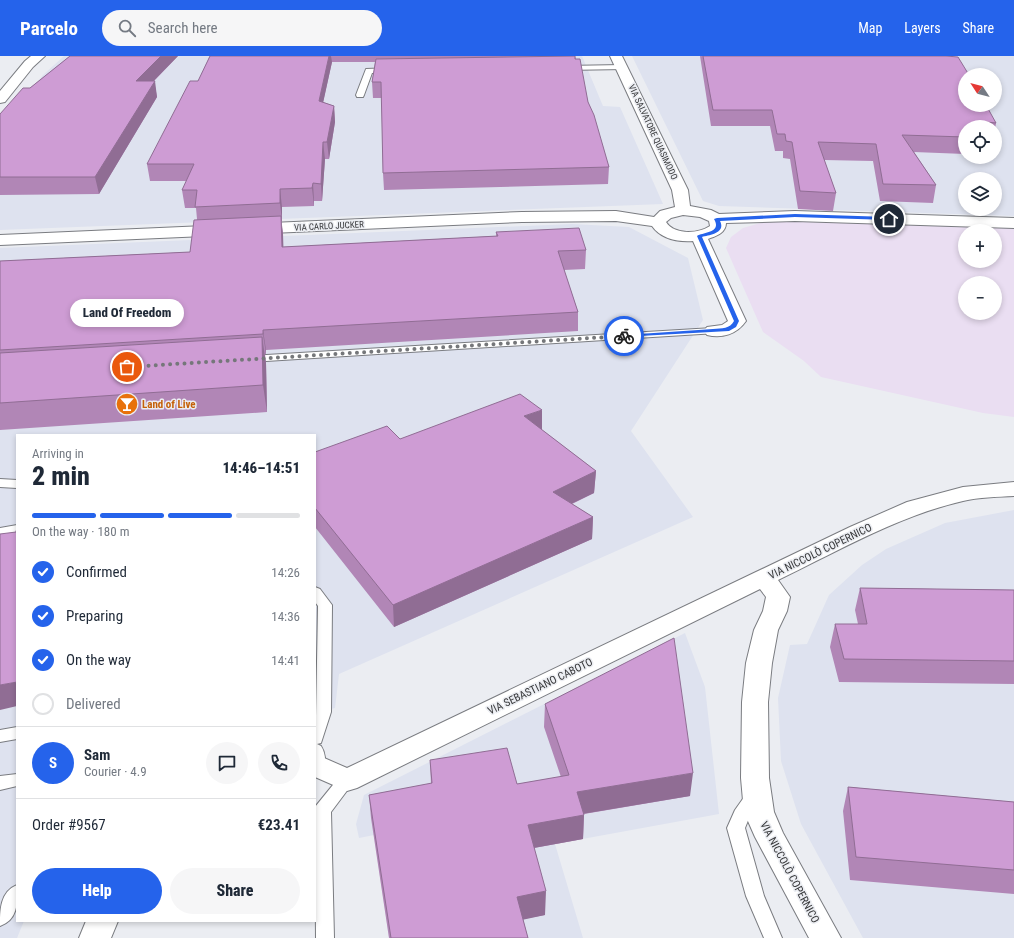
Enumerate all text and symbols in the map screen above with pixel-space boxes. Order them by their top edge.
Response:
search box [102,10,382,46]
text: Parcelo [20,17,78,40]
icon: search [116,17,138,39]
text: Search here [148,19,218,37]
text: Map [858,20,882,36]
text: Layers [904,20,941,36]
text: Share [963,20,994,36]
north arrow [958,68,1002,112]
map controls [958,68,1002,320]
street label: VIA SALVATORE QUASIMODO [627,83,679,181]
button: locate [958,120,1002,164]
button: layers [958,172,1002,216]
pin [872,202,906,236]
icon: home [878,208,900,230]
street label: VIA CARLO JUCKER [294,219,364,233]
button: + [958,224,1002,268]
button: − [958,276,1002,320]
callout: Land Of Freedom [70,299,184,327]
text: Land Of Freedom [83,305,171,320]
courier [604,316,644,356]
icon: bike [613,325,635,347]
pin [110,350,144,384]
icon: bag [116,356,138,378]
bar icon: Land of Live [114,391,140,417]
place label: Land of Live [142,398,196,411]
text: Arriving in [32,446,84,461]
text: 14:46–14:51 [222,459,300,477]
text: 2 min [32,461,90,491]
street label: VIA NICCOLÒ COPERNICO [766,521,874,582]
text: On the way · 180 m [32,524,129,539]
icon: check [32,561,54,583]
text: Confirmed [66,563,127,581]
text: 14:26 [271,565,300,580]
icon: check [32,605,54,627]
text: Preparing [66,607,123,625]
text: 14:36 [271,609,300,624]
icon: check [32,649,54,671]
text: On the way [66,651,131,669]
text: 14:41 [271,653,300,668]
street label: VIA SEBASTIANO CABOTO [486,655,595,718]
text: Delivered [66,695,121,713]
button: chat [206,742,248,784]
button: phone [258,742,300,784]
text: Sam [84,746,110,764]
text: S [49,754,57,772]
text: Courier · 4.9 [84,764,147,779]
text: Order #9567 [32,816,106,834]
text: €23.41 [258,816,300,834]
street label: VIA NICCOLÒ COPERNICO [757,819,822,925]
button: Help [32,868,162,914]
button: Share [170,868,300,914]

